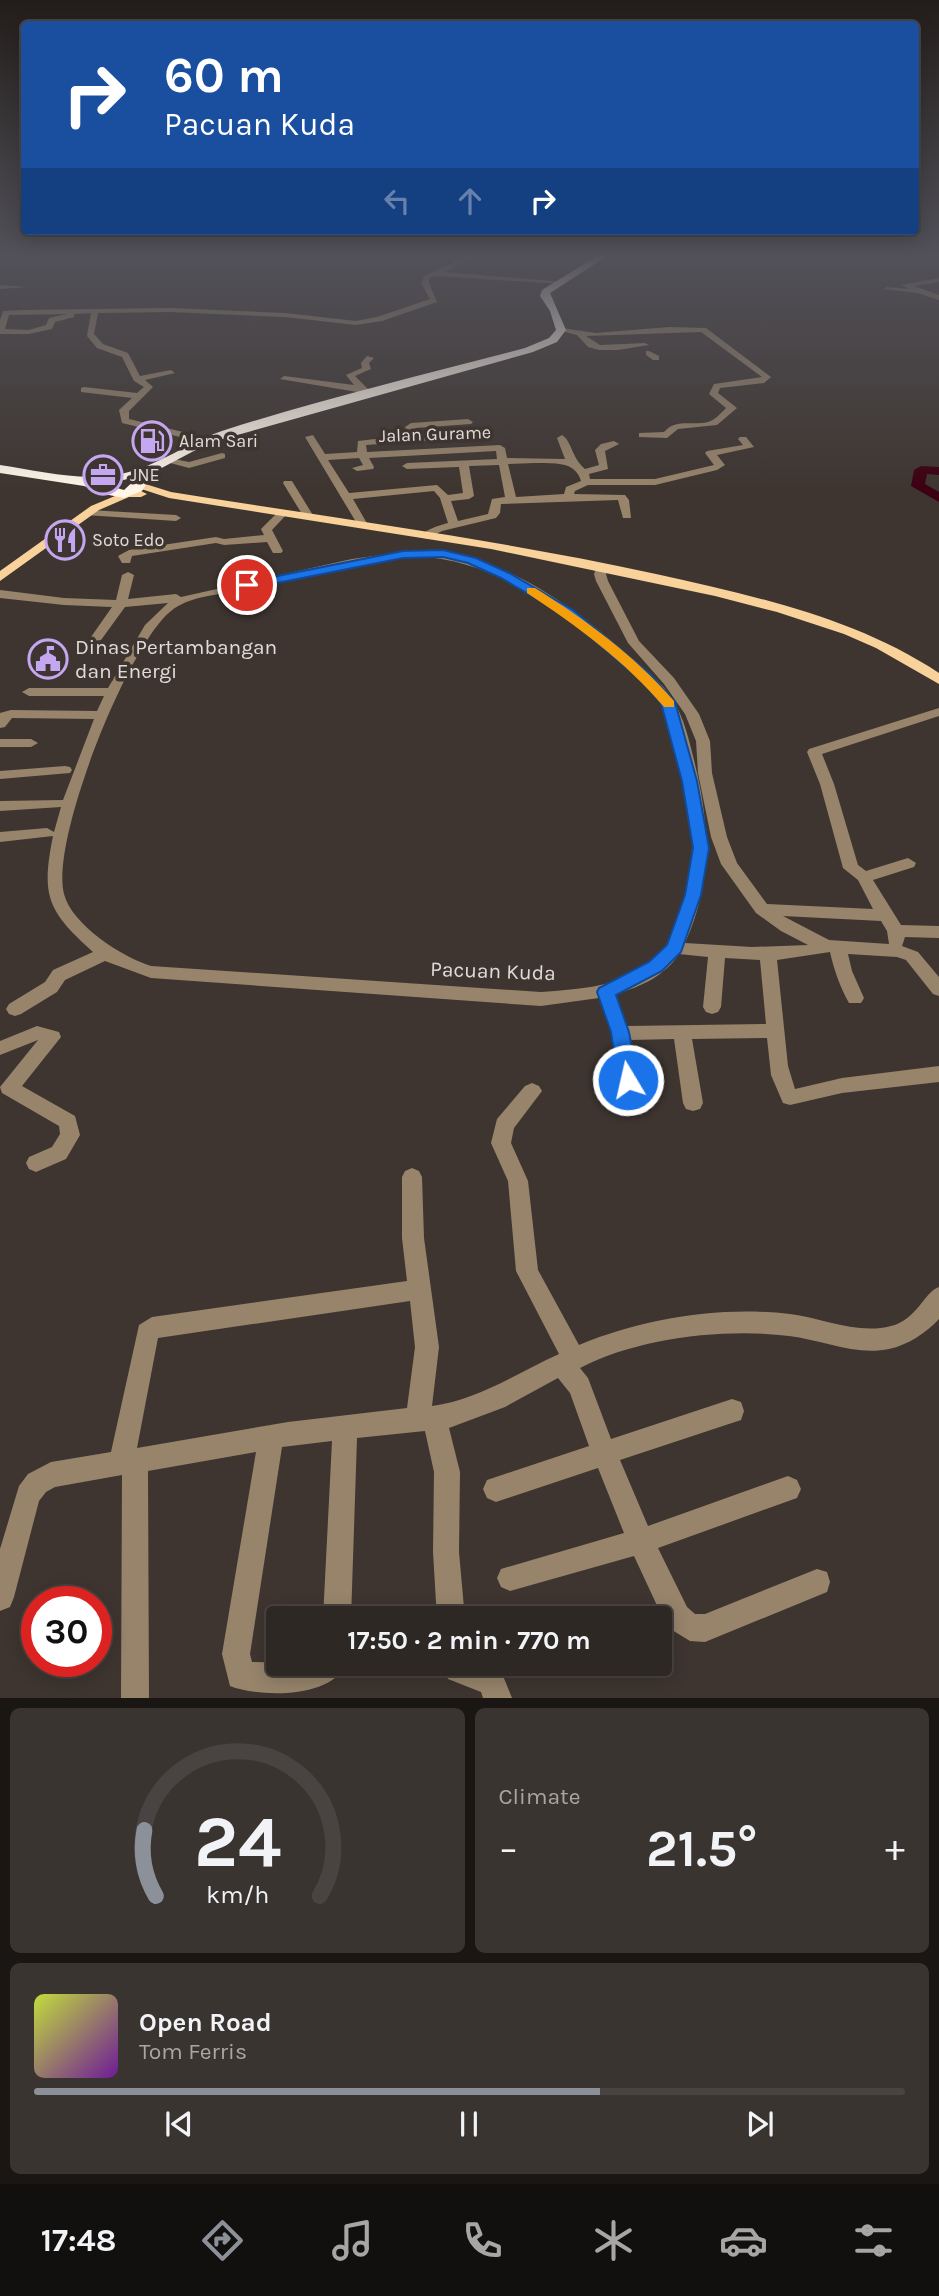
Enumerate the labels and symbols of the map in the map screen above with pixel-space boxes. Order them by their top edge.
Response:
fuel station icon: Alam Sari [131,420,173,462]
street label: Jalan Gurame [379,421,491,447]
place label: Alam Sari [179,430,258,452]
office icon: JNE [82,454,124,496]
place label: JNE [130,464,160,486]
restaurant icon: Soto Edo [44,519,86,561]
place label: Soto Edo [92,529,164,551]
pin [217,555,277,615]
place label: Dinas Pertambangan dan Energi [75,635,277,683]
public building icon: Dinas Pertambangan dan Energi [27,638,69,680]
street label: Pacuan Kuda [430,957,556,985]
position arrow [591,1043,665,1117]
speed limit sign: 30 [21,1586,112,1677]

